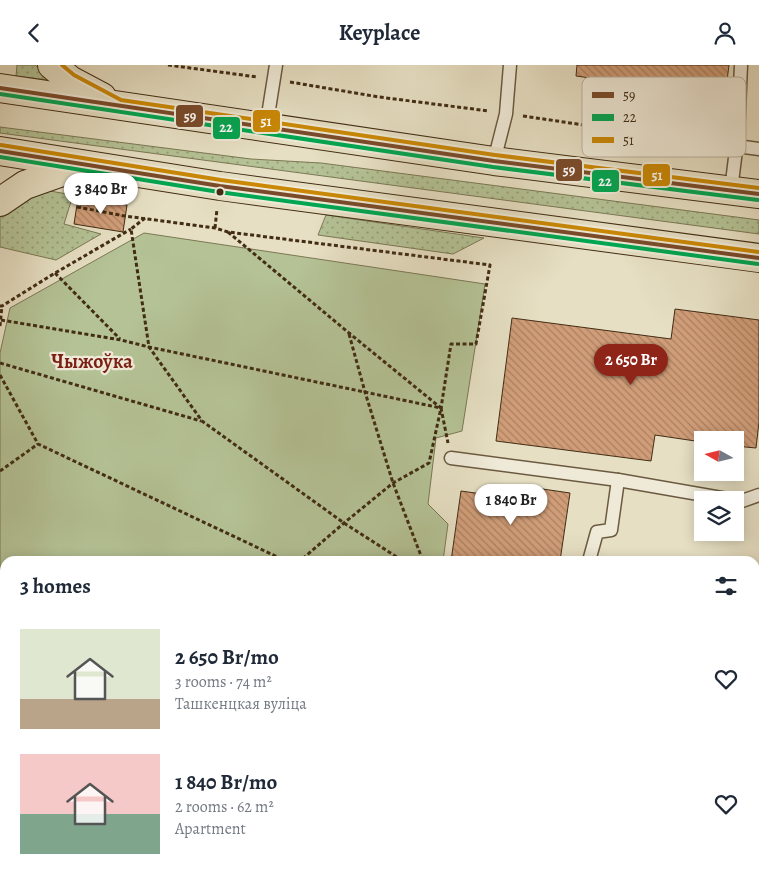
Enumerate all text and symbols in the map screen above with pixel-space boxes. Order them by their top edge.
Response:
text: Keyplace [339,18,420,48]
icon: back [20,19,48,47]
icon: person [711,19,739,47]
legend [582,77,746,157]
text: 59 [623,86,635,105]
line badge: 59 [175,104,204,128]
text: 59 [184,107,197,126]
text: 22 [623,108,637,127]
line badge: 51 [252,109,281,133]
text: 51 [261,112,272,131]
line badge: 22 [212,116,241,140]
text: 22 [219,118,233,137]
text: 51 [623,131,634,150]
line badge: 59 [555,158,583,182]
text: 59 [563,161,576,180]
line badge: 51 [642,163,671,187]
text: 51 [652,166,663,185]
line badge: 22 [591,169,620,193]
text: 22 [598,172,612,191]
pin: 3 840 Br [49,173,153,215]
text: 3 840 Br [75,178,127,200]
unlabelled marker [215,187,225,197]
pin: 2 650 Br [579,343,683,386]
district label: Чыжоўка [51,348,133,375]
text: 2 650 Br [605,349,657,371]
north arrow [694,431,744,481]
map controls [694,431,744,541]
pin: 1 840 Br [459,483,563,526]
text: 1 840 Br [485,489,537,511]
button: layers [694,491,744,541]
text: 3 homes [20,572,91,600]
icon: filters [712,572,740,600]
text: 2 650 Br/mo [175,643,279,671]
icon: home [60,649,120,709]
icon: heart [712,665,740,693]
text: 3 rooms · 74 m² [175,671,272,693]
text: Ташкенцкая вуліца [175,693,307,715]
text: 1 840 Br/mo [175,768,277,796]
icon: home [60,774,120,834]
icon: heart [712,790,740,818]
text: 2 rooms · 62 m² [175,796,274,818]
text: Apartment [175,818,246,840]

